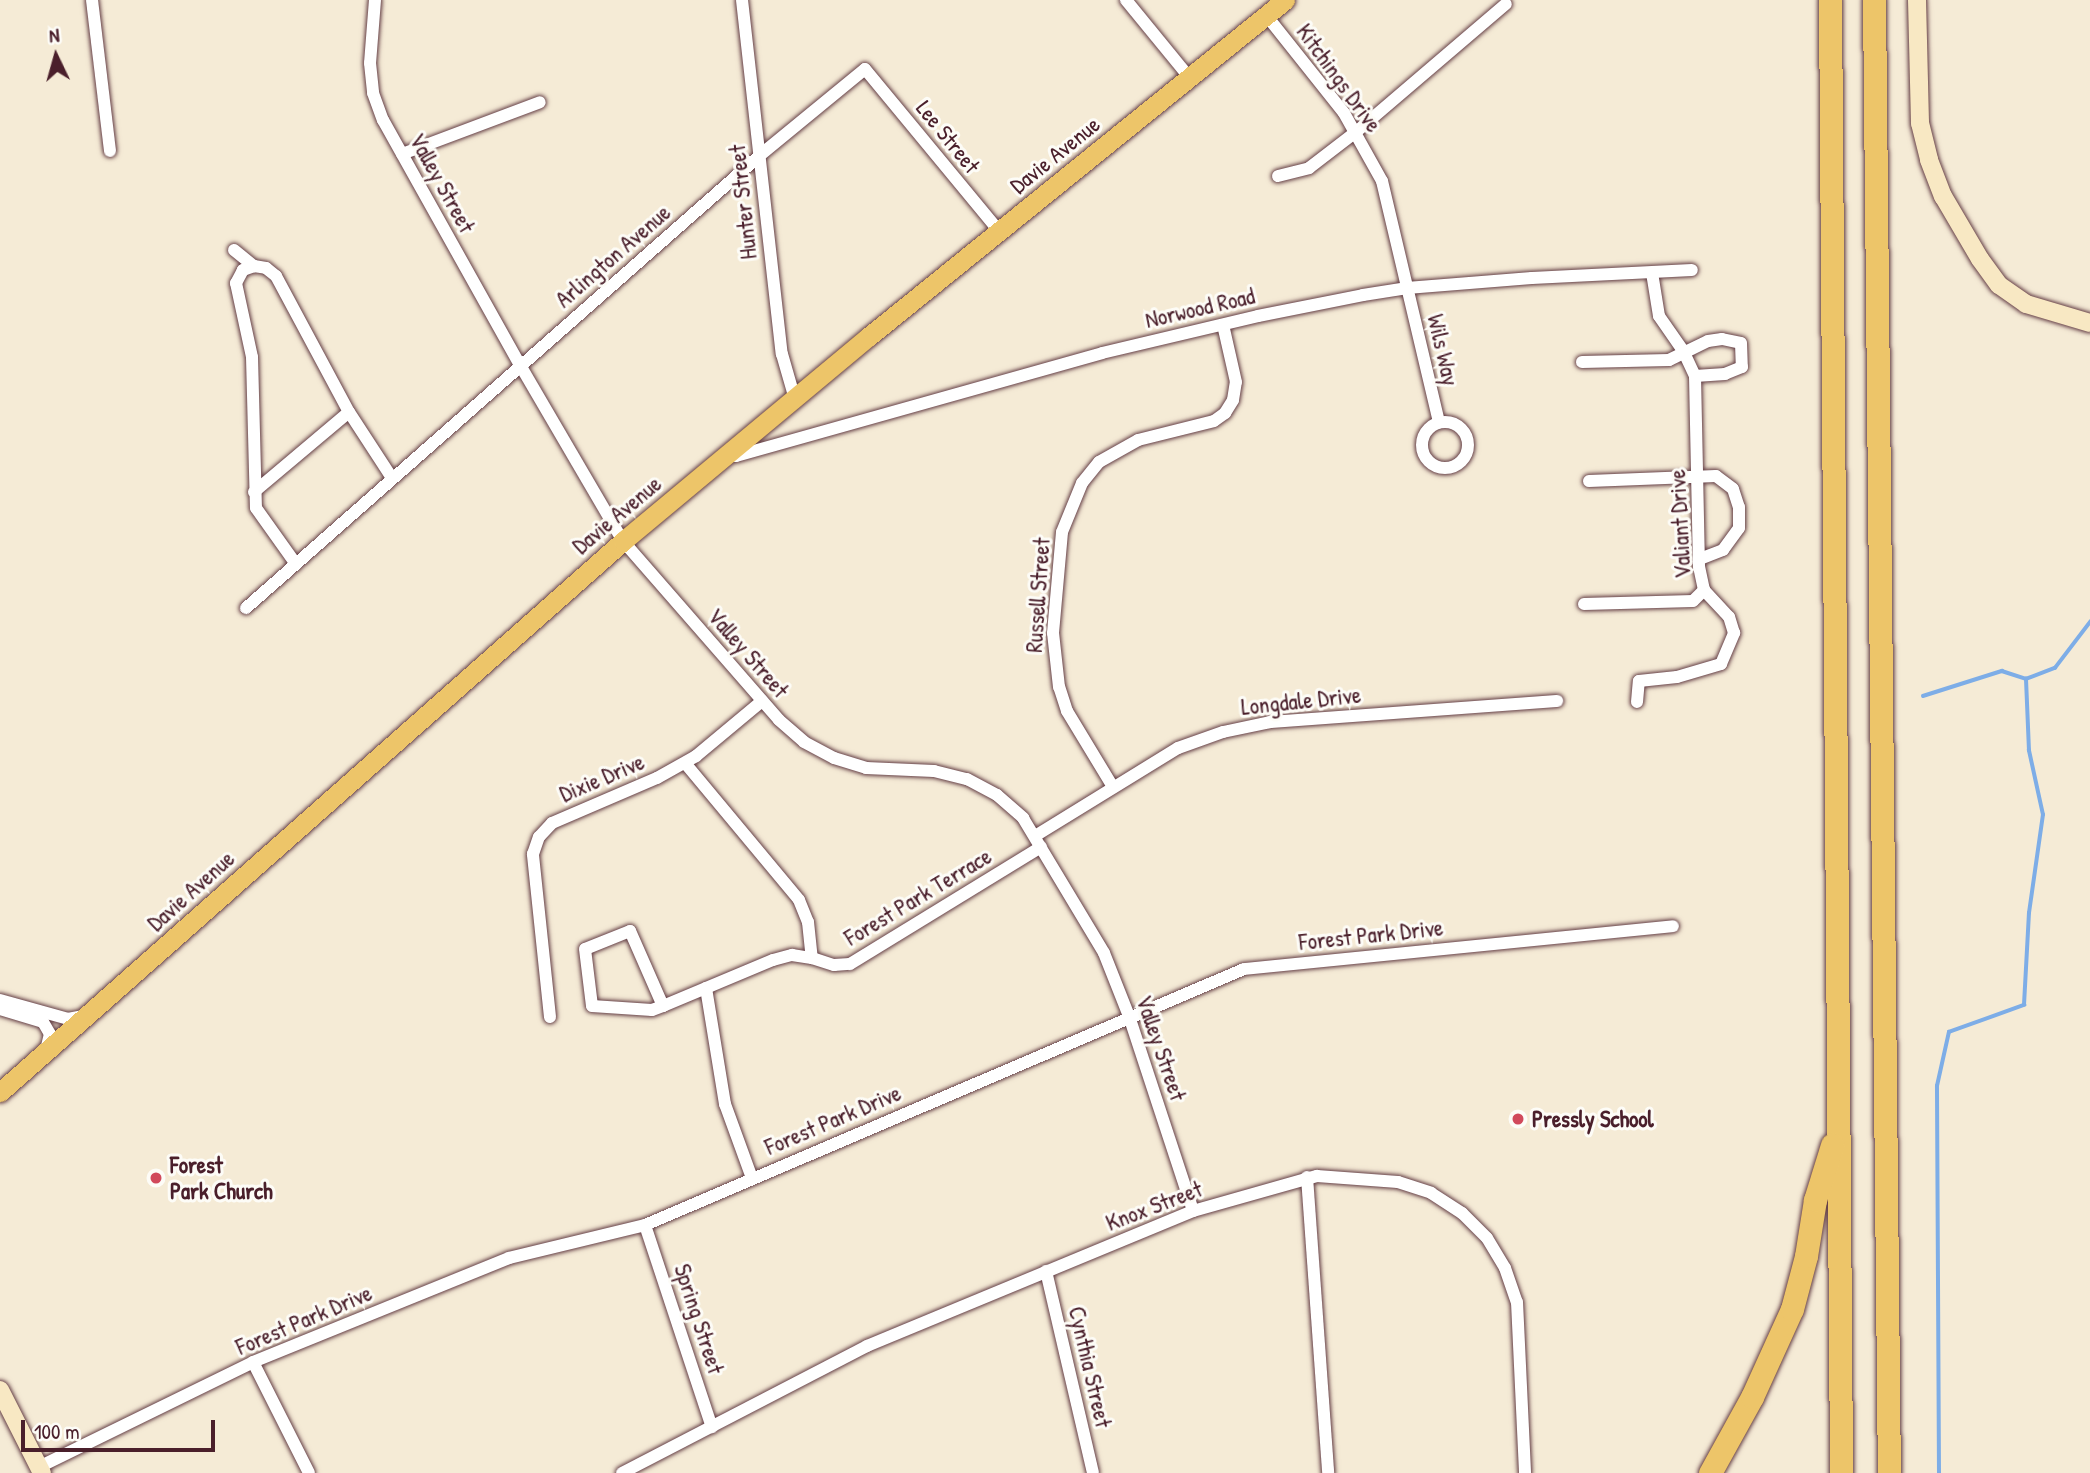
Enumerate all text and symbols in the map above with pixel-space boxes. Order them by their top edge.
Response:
street label: Kitchings Drive [1291,19,1387,137]
north arrow [21,21,91,91]
text: N [48,22,60,48]
street label: Lee Street [910,95,986,179]
street label: Davie Avenue [1005,111,1105,199]
street label: Valley Street [403,128,481,238]
street label: Hunter Street [723,143,763,261]
street label: Arlington Avenue [550,199,676,313]
street label: Norwood Road [1143,282,1257,334]
street label: Wils Way [1421,312,1465,388]
street label: Valiant Drive [1663,469,1697,579]
street label: Davie Avenue [567,470,667,560]
street label: Russell Street [1020,537,1056,653]
street label: Valley Street [702,603,794,703]
street label: Longdale Drive [1240,681,1362,721]
street label: Dixie Drive [556,748,648,808]
street label: Forest Park Terrace [840,842,996,952]
street label: Davie Avenue [142,845,240,937]
street label: Forest Park Drive [1297,914,1445,956]
street label: Valley Street [1130,992,1192,1104]
street label: Forest Park Drive [761,1079,905,1161]
place label: Pressly School [1532,1105,1654,1133]
marker: Pressly School [1510,1111,1526,1127]
place label: Forest Park Church [170,1151,273,1205]
marker: Forest Park Church [148,1170,164,1186]
street label: Knox Street [1102,1175,1206,1237]
street label: Spring Street [668,1261,730,1377]
street label: Forest Park Drive [232,1279,376,1361]
street label: Cynthia Street [1063,1304,1117,1430]
scale bar [24,1406,219,1450]
text: 100 m [34,1417,80,1446]

